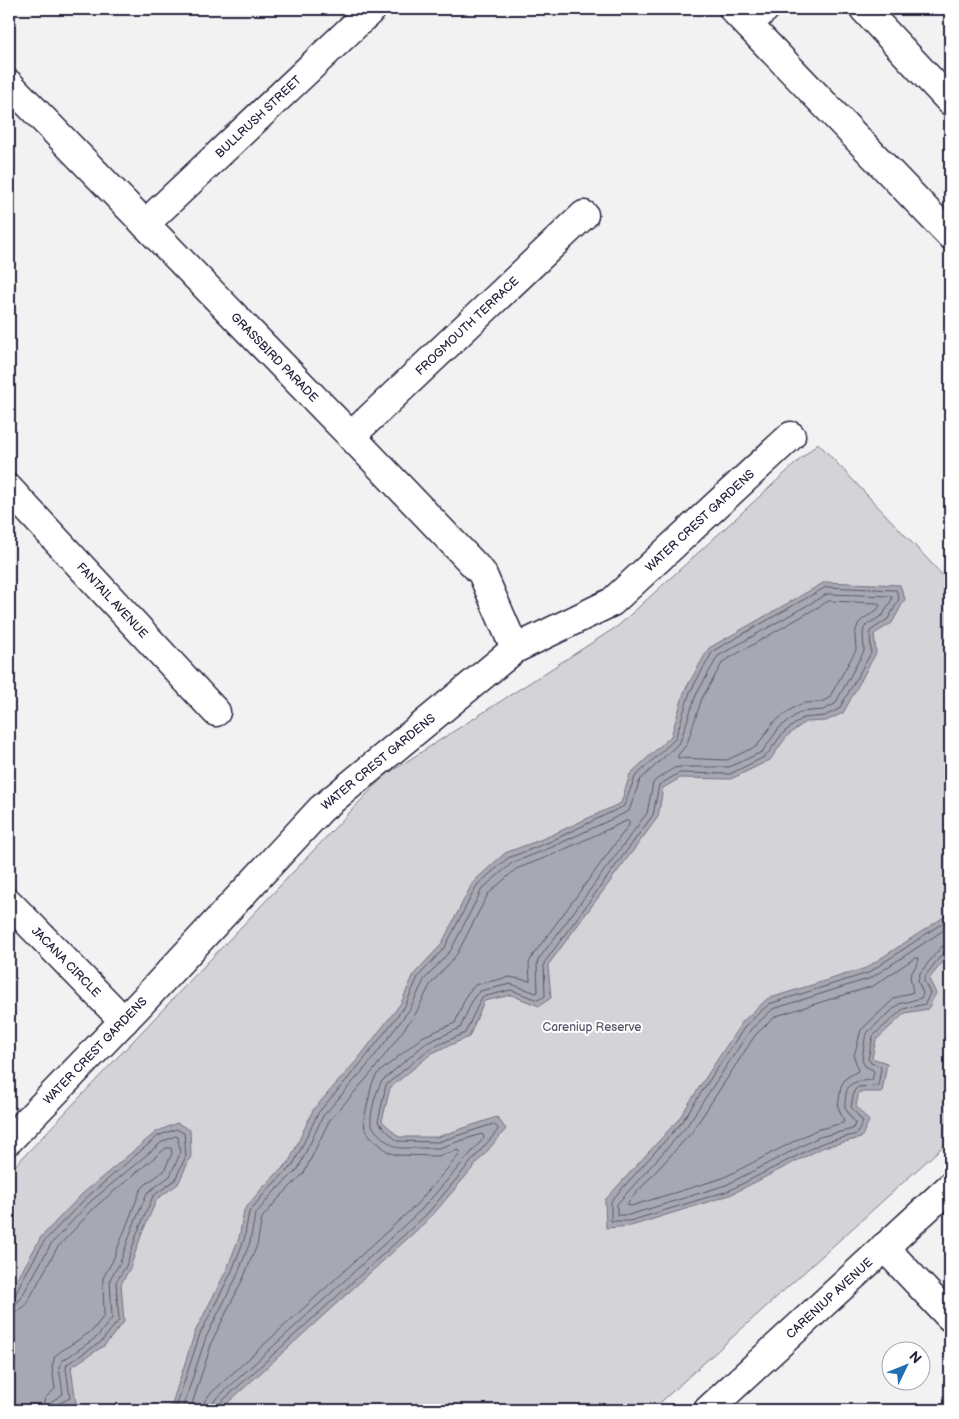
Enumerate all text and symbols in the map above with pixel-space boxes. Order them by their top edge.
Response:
street label: BULLRUSH STREET [212,72,305,161]
street label: FROGMOUTH TERRACE [413,274,522,379]
street label: GRASSBIRD PARADE [227,310,321,405]
street label: WATER CREST GARDENS [643,467,758,575]
street label: FANTAIL AVENUE [73,560,151,642]
street label: WATER CREST GARDENS [318,711,439,814]
street label: JACANA CIRCLE [28,924,104,1000]
street label: WATER CREST GARDENS [40,994,151,1108]
park label: Careniup Reserve [543,1020,641,1035]
street label: CARENIUP AVENUE [783,1255,876,1342]
north arrow [882,1342,932,1392]
text: N [905,1348,925,1367]

